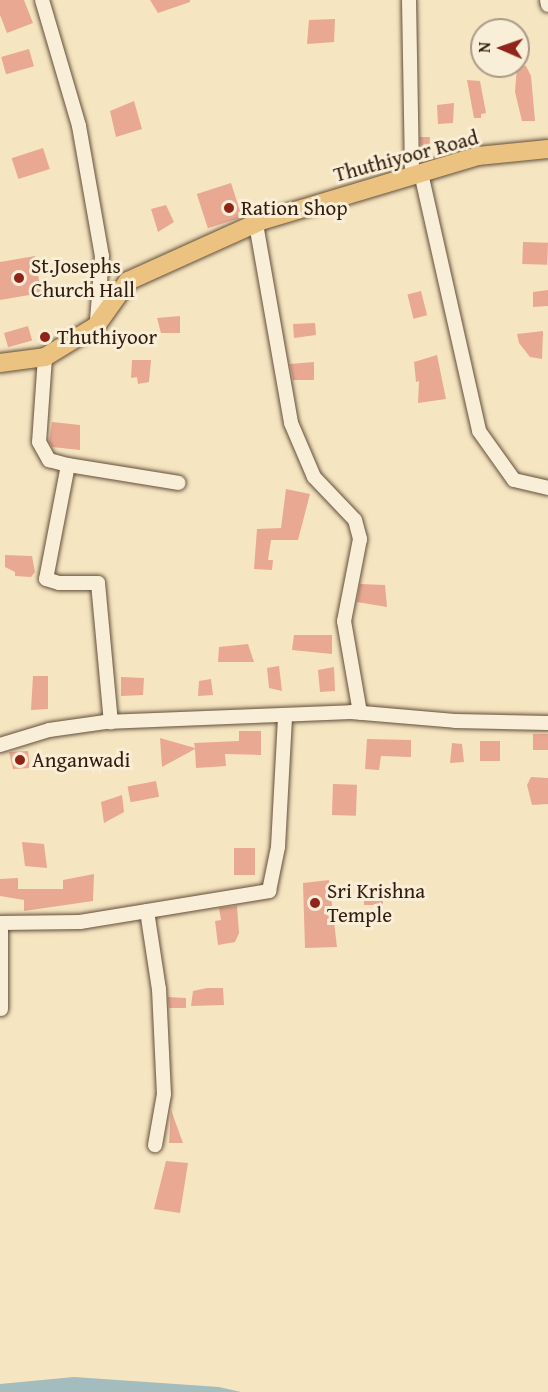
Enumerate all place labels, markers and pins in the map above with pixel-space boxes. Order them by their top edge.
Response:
place label: Ration Shop [241,195,348,221]
marker: Ration Shop [222,201,236,215]
place label: St.Josephs Church Hall [31,253,135,303]
marker: St.Josephs Church Hall [12,271,26,285]
place label: Thuthiyoor [57,324,157,350]
marker: Thuthiyoor [38,330,52,344]
place label: Anganwadi [32,747,130,773]
marker: Anganwadi [13,753,27,767]
place label: Sri Krishna Temple [327,878,425,928]
marker: Sri Krishna Temple [308,896,322,910]

